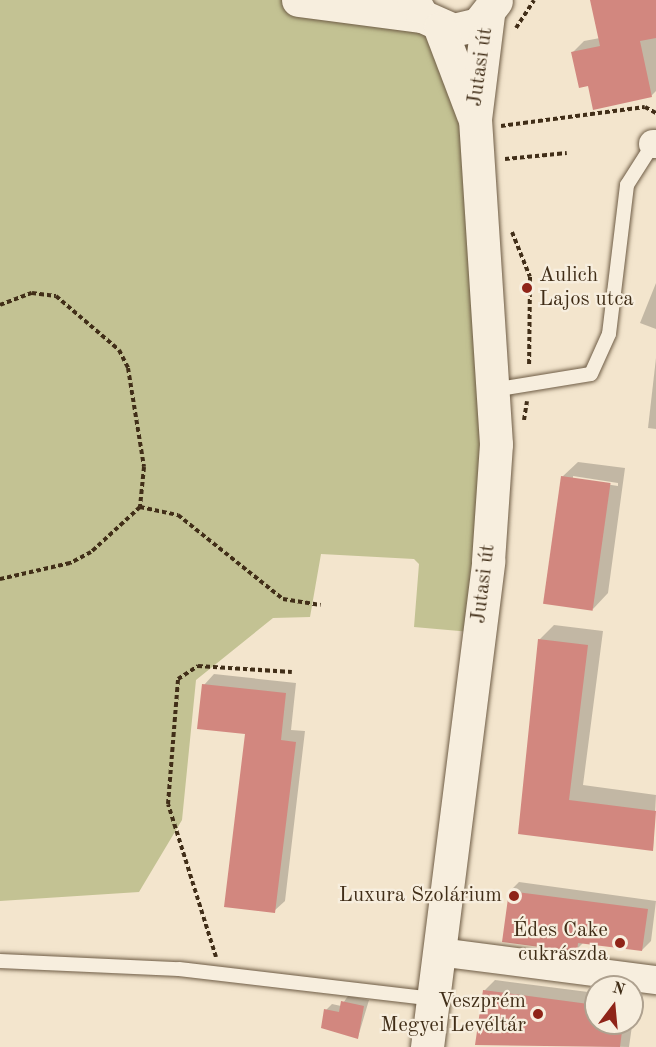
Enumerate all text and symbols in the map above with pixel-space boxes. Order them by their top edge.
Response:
street label: Jutasi út [463,26,499,108]
place label: Aulich Lajos utca [539,263,634,313]
marker: Aulich Lajos utca [520,281,534,295]
street label: Jutasi út [467,543,501,625]
place label: Luxura Szolárium [339,883,502,909]
marker: Luxura Szolárium [507,889,521,903]
place label: Édes Cake cukrászda [513,918,608,968]
marker: Édes Cake cukrászda [613,936,627,950]
north arrow [584,975,644,1035]
text: N [610,980,626,999]
place label: Veszprém Megyei Levéltár [381,989,526,1039]
marker: Veszprém Megyei Levéltár [531,1007,545,1021]

